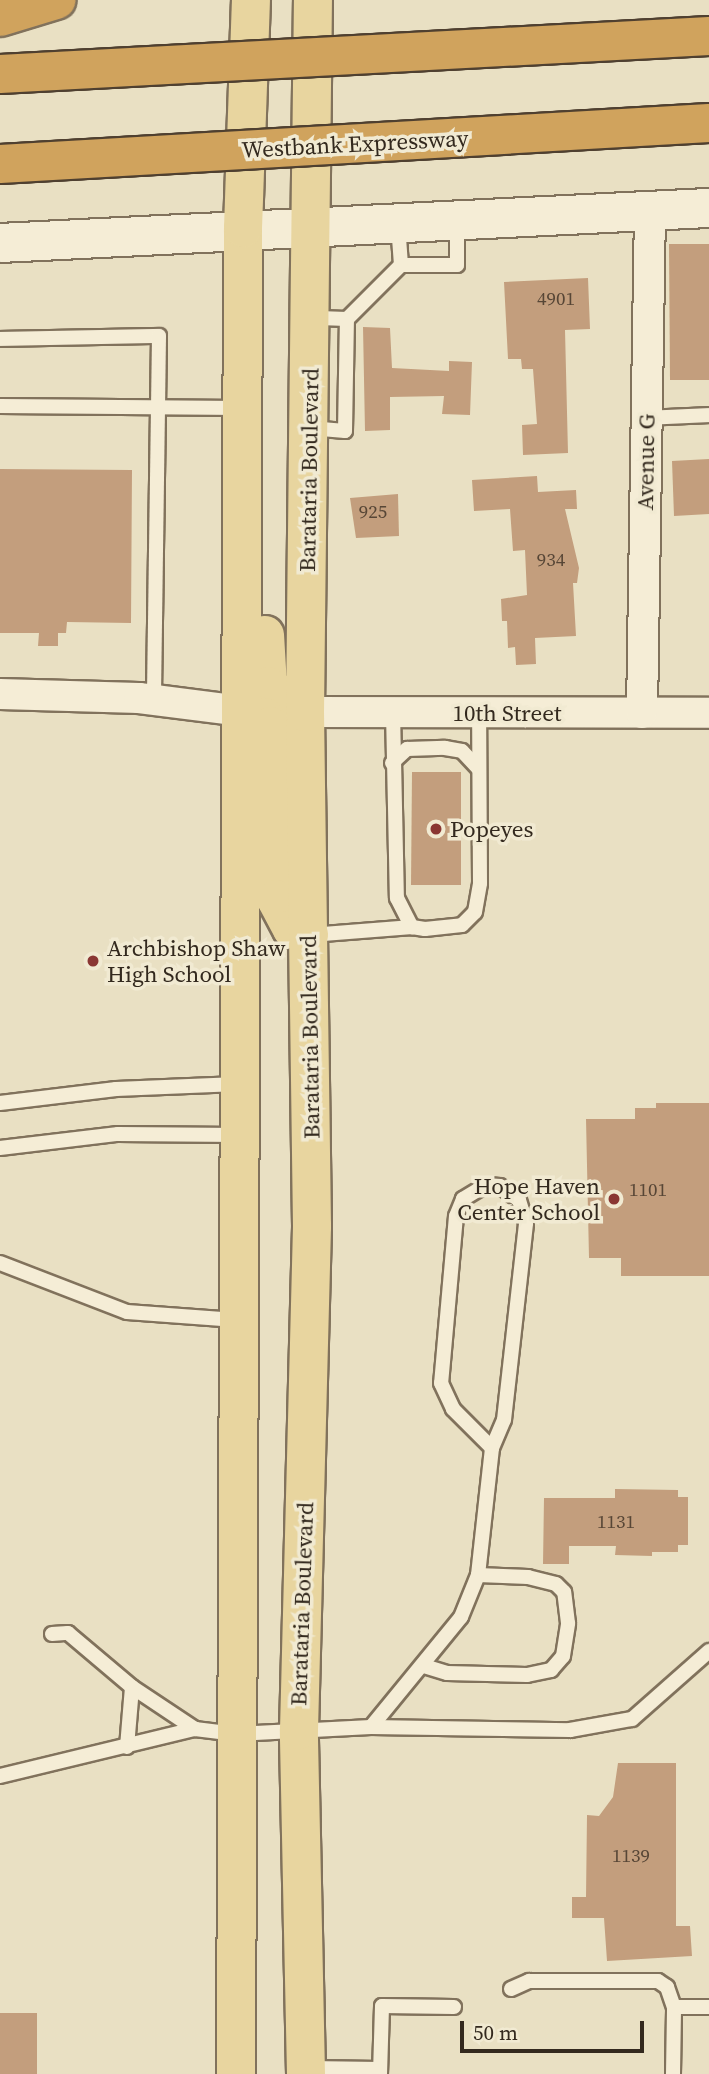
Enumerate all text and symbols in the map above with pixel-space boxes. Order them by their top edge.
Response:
street label: Westbank Expressway [241,124,469,164]
house number: 4901 [537,288,575,310]
street label: Barataria Boulevard [293,368,325,572]
street label: Avenue G [631,413,661,511]
house number: 925 [359,501,387,523]
house number: 934 [537,549,565,571]
street label: 10th Street [452,699,562,727]
place label: Popeyes [450,815,533,843]
marker: Popeyes [428,821,444,837]
place label: Archbishop Shaw High School [107,934,286,988]
street label: Barataria Boulevard [294,935,326,1139]
marker: Archbishop Shaw High School [85,953,101,969]
place label: Hope Haven Center School [457,1172,600,1226]
house number: 1101 [629,1179,667,1201]
marker: Hope Haven Center School [606,1191,622,1207]
street label: Barataria Boulevard [285,1502,319,1706]
house number: 1131 [597,1511,635,1533]
house number: 1139 [612,1845,650,1867]
scale bar [464,2008,648,2052]
text: 50 m [473,2018,518,2047]

